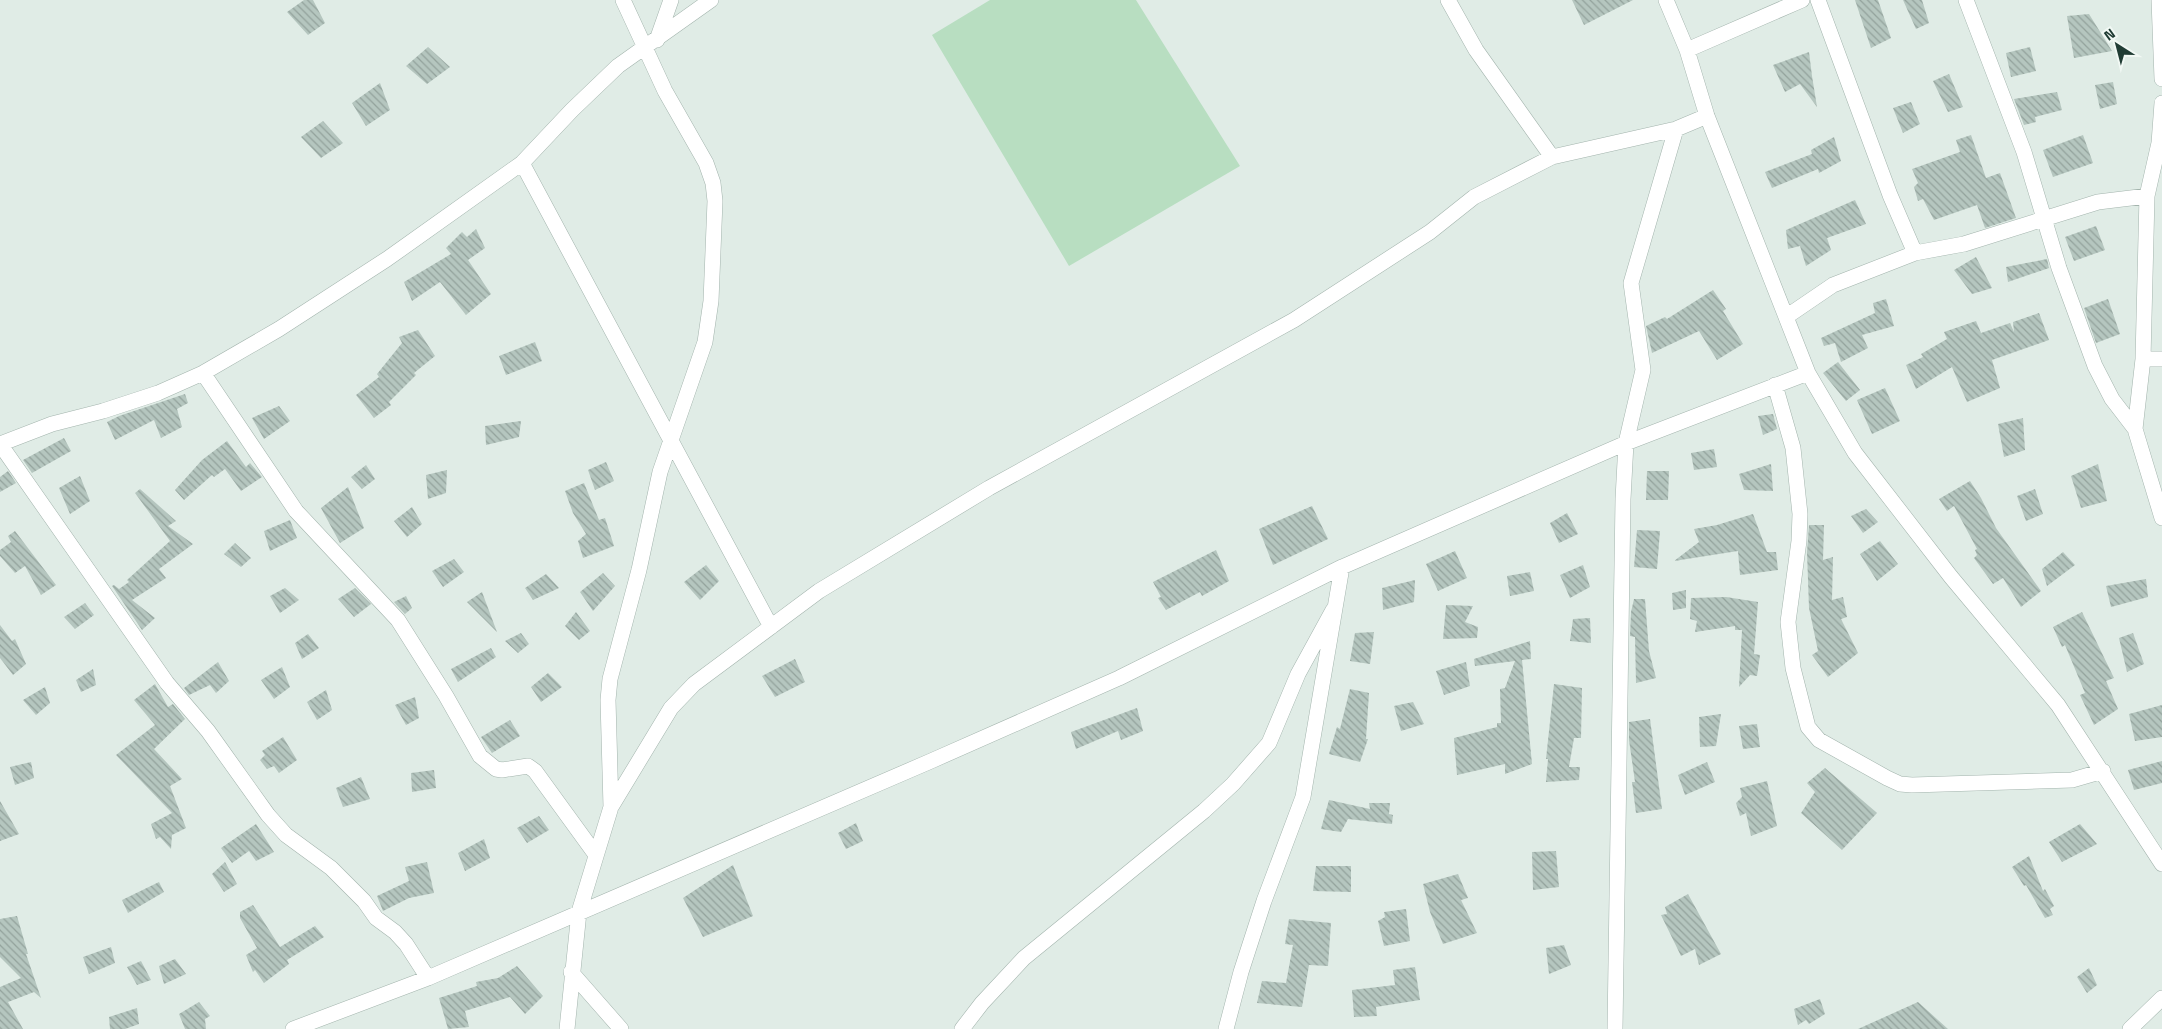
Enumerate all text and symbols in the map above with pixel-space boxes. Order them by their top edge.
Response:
north arrow [2092,20,2142,70]
text: N [2099,23,2119,45]

